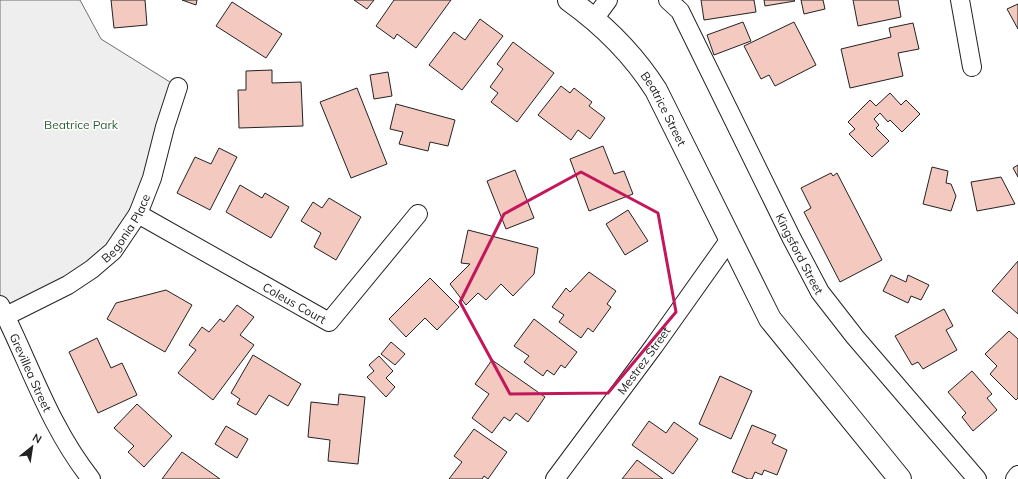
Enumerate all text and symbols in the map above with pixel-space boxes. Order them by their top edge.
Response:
street label: Beatrice Street [638,68,690,148]
park label: Beatrice Park [44,117,119,132]
street label: Begonia Place [98,192,153,265]
street label: Kingsford Street [773,211,827,297]
street label: Coleus Court [260,279,329,326]
street label: Mestrez Street [613,323,673,397]
street label: Grevillea Street [7,330,56,414]
north arrow [12,427,52,467]
text: N [30,430,44,446]

